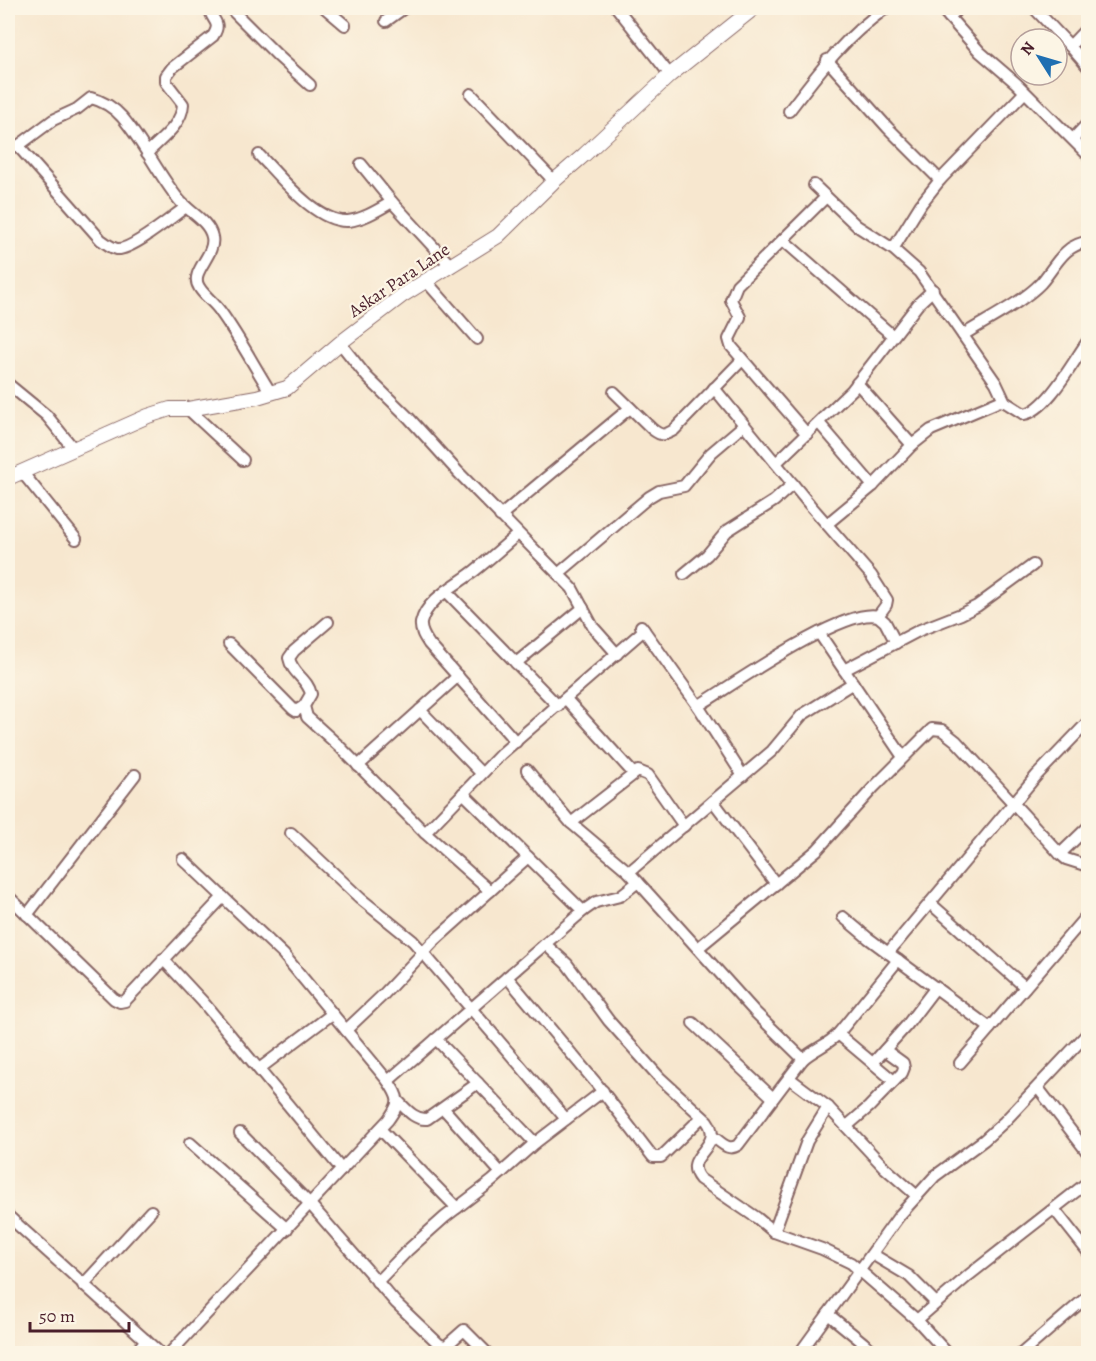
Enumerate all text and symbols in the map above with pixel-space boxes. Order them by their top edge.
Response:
north arrow [1009,27,1069,87]
text: N [1016,37,1040,60]
street label: Askar Para Lane [343,237,454,323]
scale bar [30,1295,129,1333]
text: 50 m [39,1304,75,1328]

